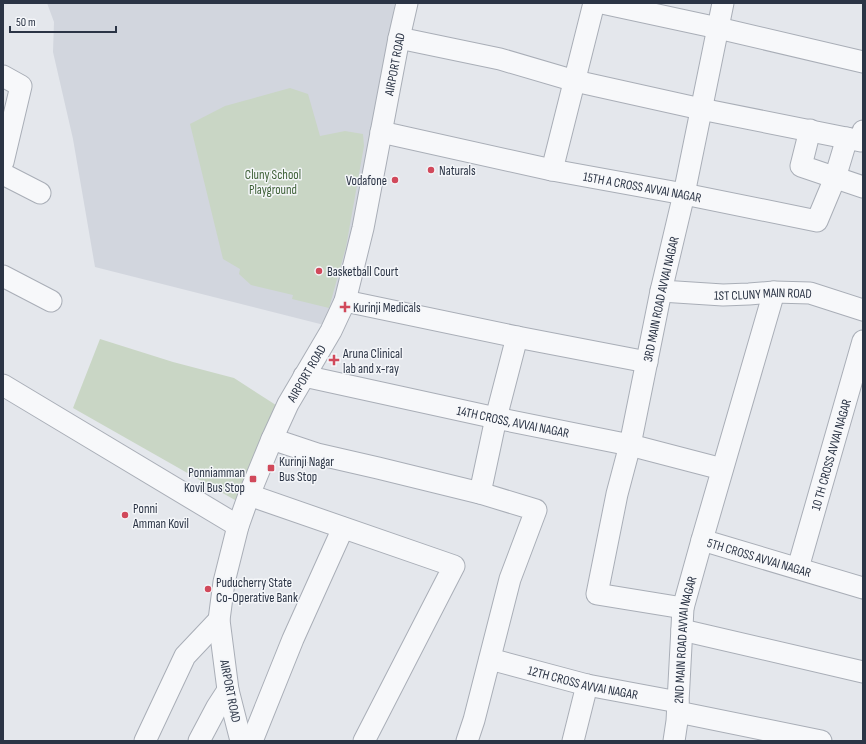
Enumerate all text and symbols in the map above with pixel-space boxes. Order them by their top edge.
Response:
scale bar [10,8,116,34]
text: 50 m [16,15,36,30]
street label: AIRPORT ROAD [381,31,409,98]
place label: Naturals [439,163,476,179]
marker: Naturals [426,165,436,175]
park label: Cluny School Playground [245,167,301,198]
street label: 15TH A CROSS AVVAI NAGAR [582,169,703,206]
place label: Vodafone [346,173,387,189]
marker: Vodafone [390,175,400,185]
street label: 3RD MAIN ROAD AVVAI NAGAR [640,235,683,363]
place label: Basketball Court [327,264,399,280]
marker: Basketball Court [314,266,324,276]
street label: 1ST CLUNY MAIN ROAD [713,285,812,304]
place label: Kurinji Medicals [353,300,421,316]
marker: Kurinji Medicals [340,302,350,312]
street label: AIRPORT ROAD [284,342,330,406]
place label: Aruna Clinical lab and x-ray [342,346,402,377]
marker: Aruna Clinical lab and x-ray [328,354,340,366]
street label: 10 TH CROSS AVVAI NAGAR [808,397,855,512]
street label: 14TH CROSS, AVVAI NAGAR [455,403,571,442]
place label: Kurinji Nagar Bus Stop [279,454,334,485]
marker: Kurinji Nagar Bus Stop [266,463,276,473]
place label: Ponniamman Kovil Bus Stop [184,465,245,496]
marker: Ponniamman Kovil Bus Stop [248,474,258,484]
place label: Ponni Amman Kovil [132,501,189,532]
marker: Ponni Amman Kovil [120,510,130,520]
street label: 5TH CROSS AVVAI NAGAR [705,535,813,581]
street label: 2ND MAIN ROAD AVVAI NAGAR [671,574,701,704]
place label: Puducherry State Co-Operative Bank [216,575,298,606]
marker: Puducherry State Co-Operative Bank [203,584,213,594]
street label: AIRPORT ROAD [216,658,244,724]
street label: 12TH CROSS AVVAI NAGAR [526,663,639,703]

